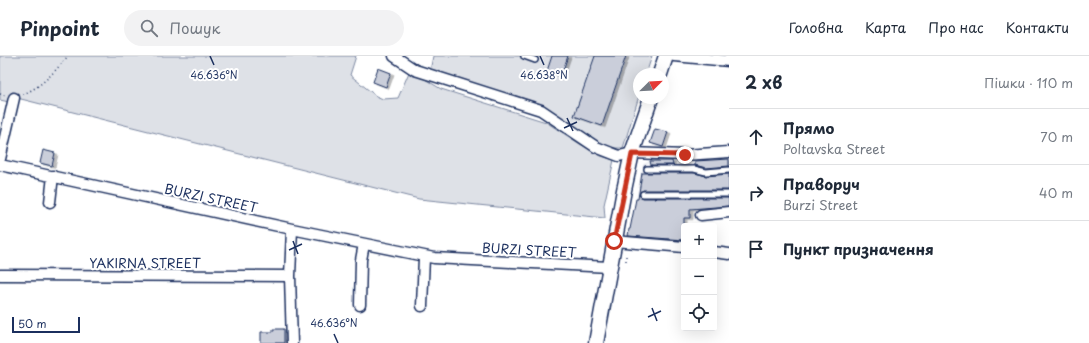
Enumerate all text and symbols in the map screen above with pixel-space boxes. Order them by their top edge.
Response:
search box [124,10,404,46]
text: Pinpoint [20,14,100,42]
text: Пошук [170,16,221,39]
icon: search [138,17,160,39]
text: Головна [789,17,843,38]
text: Карта [865,17,906,38]
text: Про нас [928,17,984,38]
text: Контакти [1006,17,1069,38]
text: 46.636°N [190,67,238,82]
text: 46.638°N [520,67,568,82]
north arrow [633,68,669,104]
text: 2 хв [745,69,782,95]
text: Пішки · 110 m [984,73,1073,92]
text: Прямо [783,116,834,139]
icon: ahead [745,126,767,148]
text: 70 m [1040,127,1073,146]
text: Poltavska Street [783,139,885,158]
route end [676,146,694,164]
text: Праворуч [783,172,860,195]
street label: BURZI STREET [163,178,260,217]
icon: right [745,182,767,204]
text: 40 m [1039,183,1073,202]
text: Burzi Street [783,195,858,214]
map controls [681,223,717,331]
button: + [681,223,717,259]
route start [605,232,623,250]
text: Пункт призначення [783,237,934,260]
street label: BURZI STREET [481,238,577,261]
icon: arrive [745,238,767,260]
street label: YAKIRNA STREET [89,253,201,272]
button: − [681,259,717,295]
button: locate [681,295,717,331]
scale bar [12,315,80,334]
text: 50 m [18,315,47,332]
text: 46.636°N [310,315,358,330]

